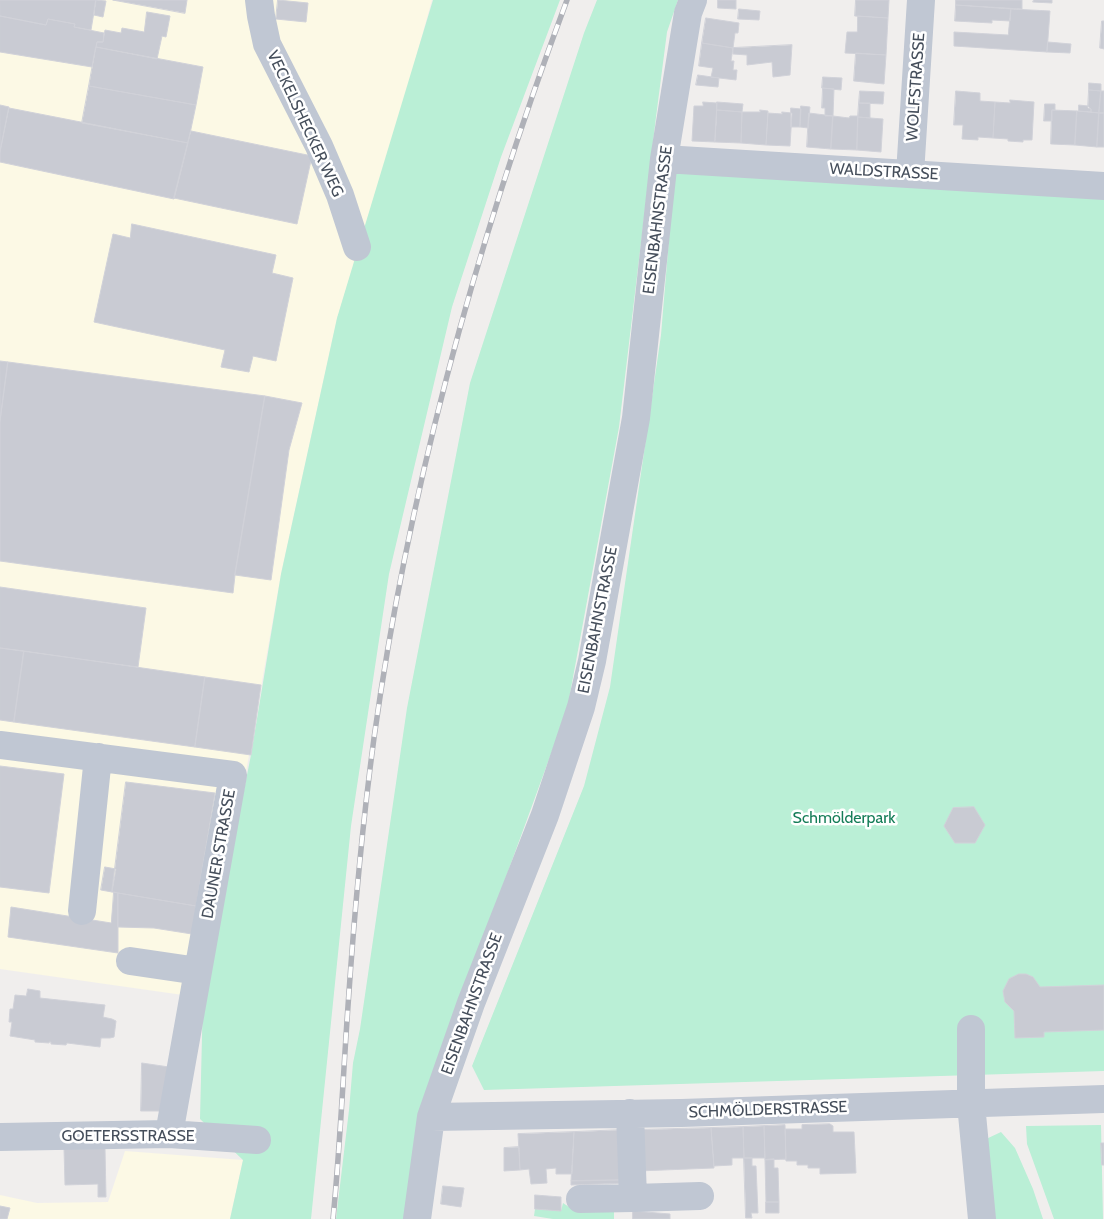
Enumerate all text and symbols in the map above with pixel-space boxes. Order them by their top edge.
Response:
street label: WOLFSTRASSE [903,32,929,142]
street label: VECKELSHECKER WEG [263,48,347,200]
street label: EISENBAHNSTRASSE [639,145,677,295]
street label: WALDSTRASSE [829,160,939,184]
street label: EISENBAHNSTRASSE [574,545,622,695]
street label: DAUNER STRASSE [198,788,240,920]
park label: Schmölderpark [793,808,895,828]
street label: EISENBAHNSTRASSE [437,931,507,1077]
street label: SCHMÖLDERSTRASSE [688,1098,848,1122]
street label: GOETERSSTRASSE [61,1126,195,1146]

